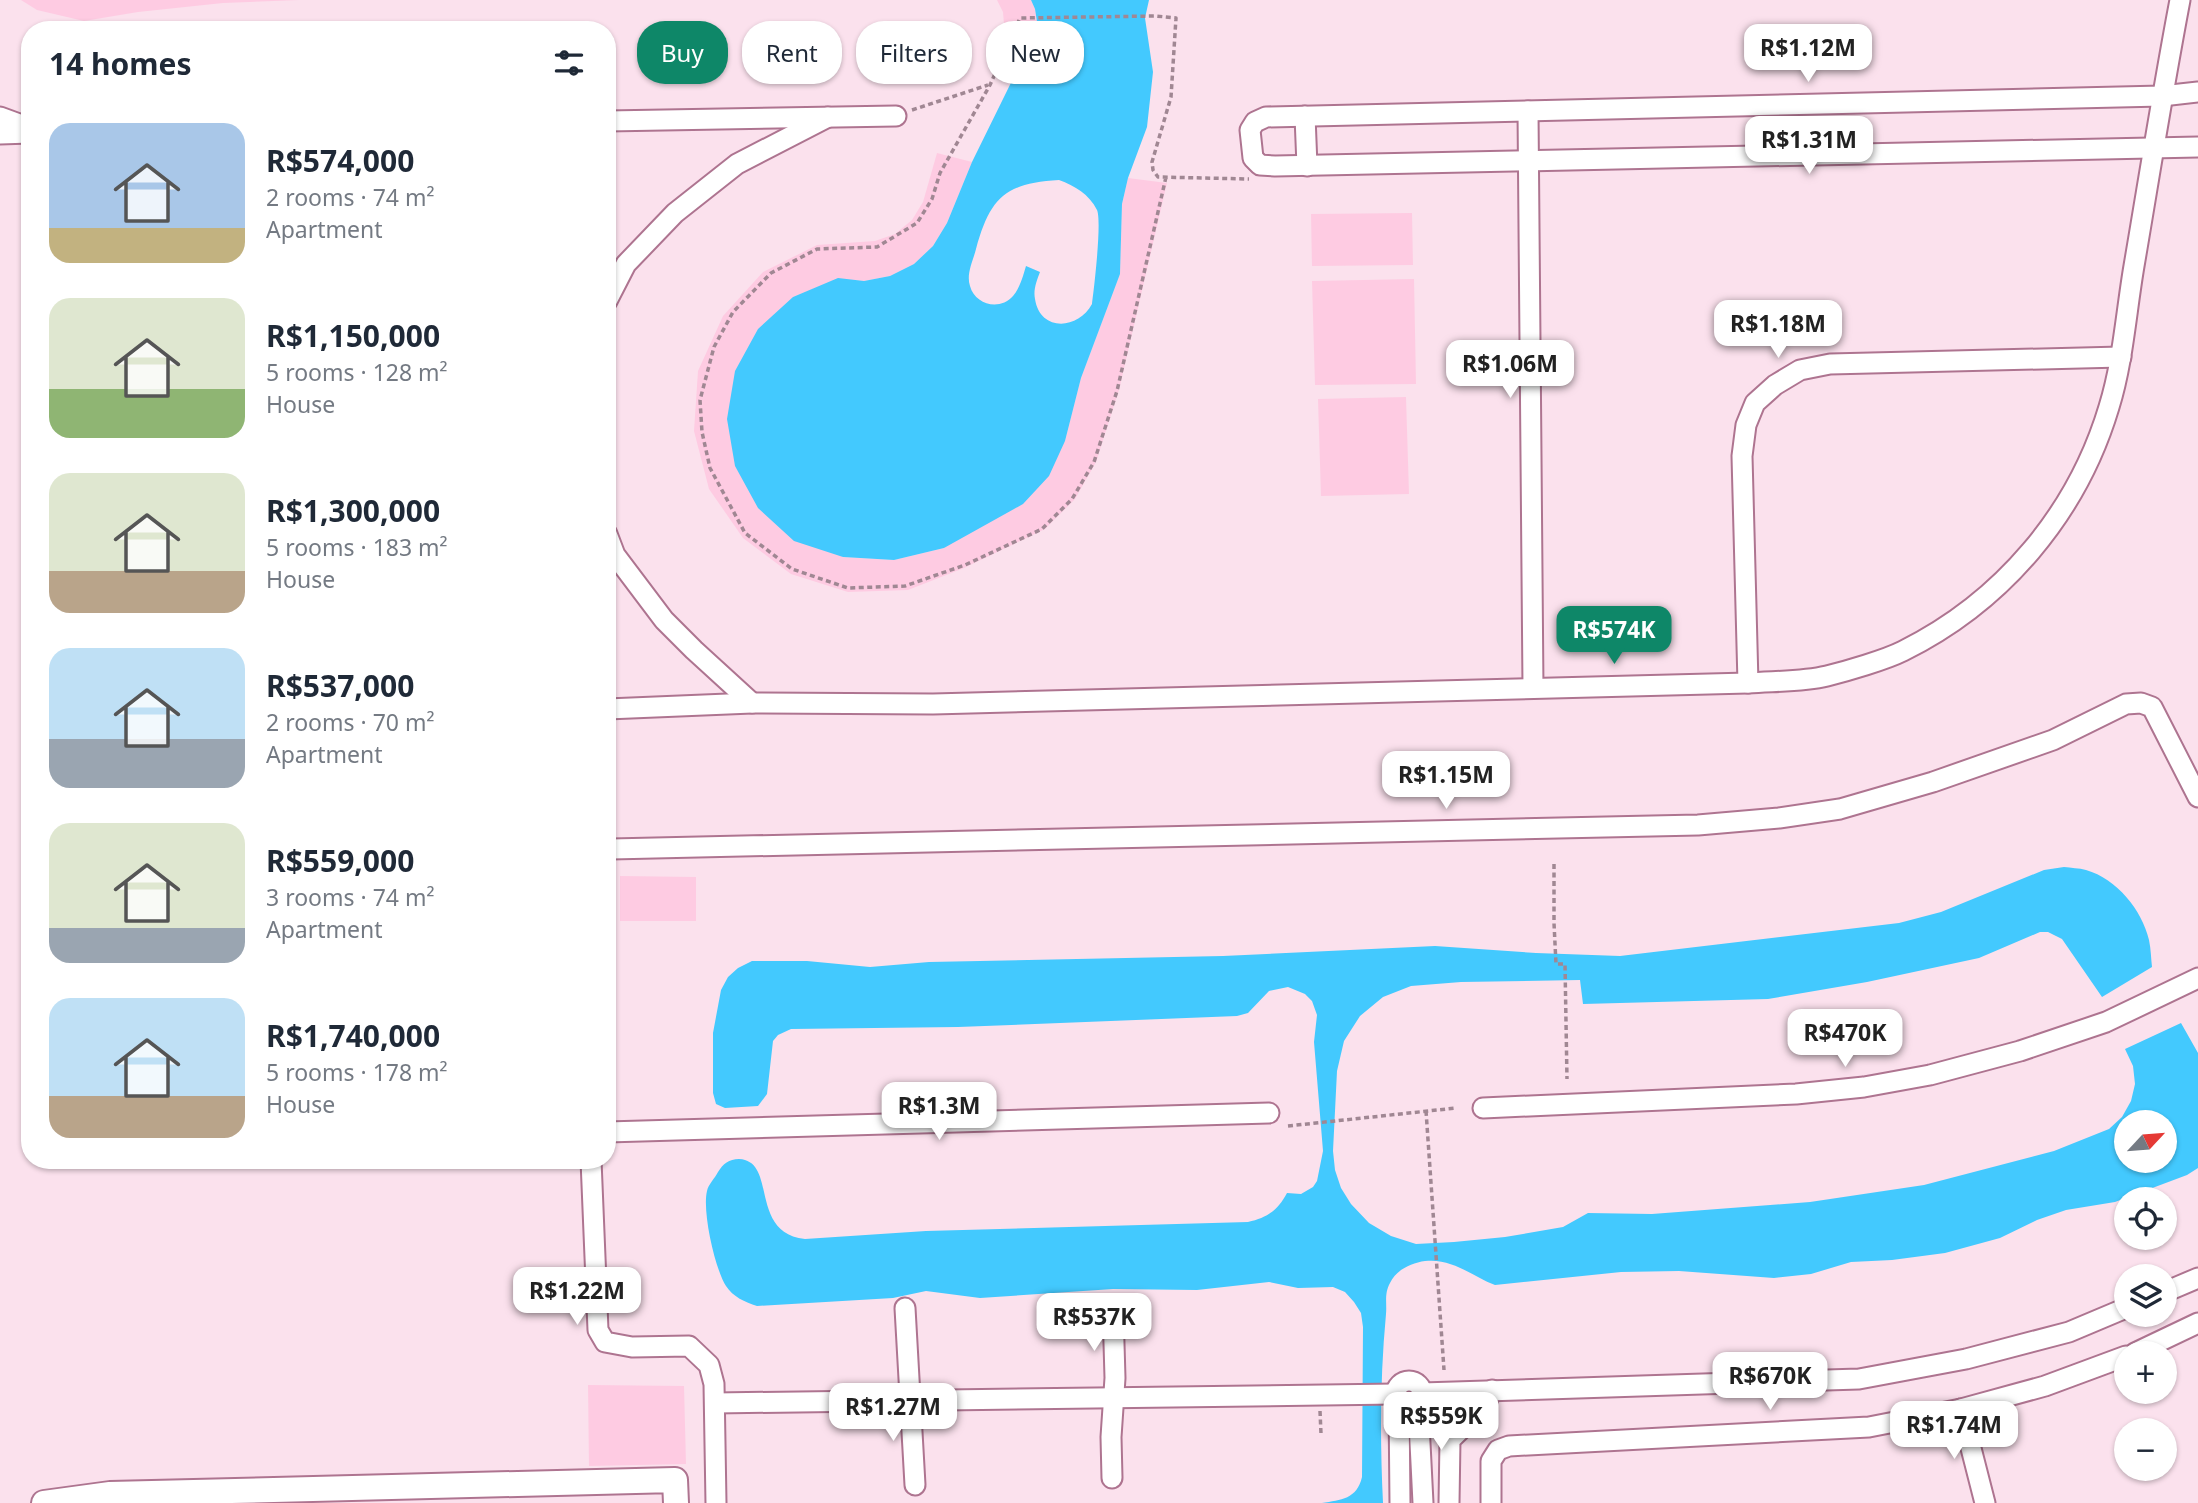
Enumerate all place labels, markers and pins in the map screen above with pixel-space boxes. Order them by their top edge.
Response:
pin: R$1.12M [1743,24,1873,84]
pin: R$1.31M [1744,116,1874,176]
pin: R$1.18M [1713,300,1843,360]
pin: R$1.06M [1445,340,1575,400]
pin: R$574K [1557,606,1671,666]
pin: R$1.15M [1381,752,1511,811]
pin: R$470K [1788,1010,1902,1069]
pin: R$1.3M [882,1082,996,1142]
pin: R$1.22M [512,1268,642,1327]
pin: R$537K [1037,1294,1151,1353]
pin: R$670K [1713,1352,1827,1412]
pin: R$1.27M [828,1384,958,1443]
pin: R$559K [1384,1392,1498,1452]
pin: R$1.74M [1889,1402,2019,1461]

